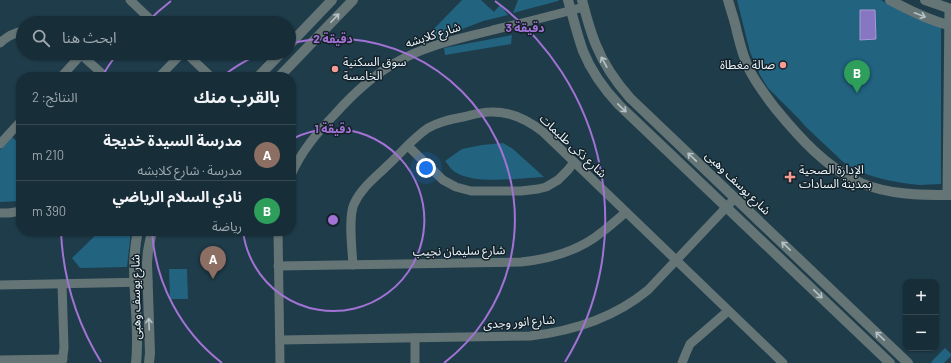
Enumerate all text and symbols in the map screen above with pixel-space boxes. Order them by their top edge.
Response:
one-way arrow [913,12,925,20]
one-way arrow [330,14,339,24]
search box [16,16,296,60]
street label: شارع كلابشه [403,19,463,52]
text: 3 دقيقة [505,20,545,35]
icon: search [30,27,52,49]
text: ابحث هنا [62,28,117,46]
text: 2 دقيقة [313,31,353,46]
place label: سوق السكنية الخامسة [343,54,406,82]
one-way arrow [599,56,607,68]
place label: صالة مغطاة [720,57,775,71]
marker: صالة مغطاة [778,60,788,70]
pin: B [844,60,870,93]
marker: سوق السكنية الخامسة [330,64,340,74]
text: بالقرب منك [194,86,280,106]
text: النتائج: 2 [32,89,77,105]
one-way arrow [617,103,627,113]
street label: شارع ذكى طليمات [535,111,610,182]
text: 1 دقيقة [315,121,351,136]
text: مدرسة السيدة خديجة [103,131,242,149]
text: 210 m [32,147,64,163]
text: A [263,147,271,163]
street label: شارع يوسف وهبى [701,148,774,219]
one-way arrow [687,152,697,162]
your location [416,158,436,178]
text: مدرسة · شارع كلابشه [137,162,242,178]
place label: الإدارة الصحية بمدينة السادات [799,162,872,191]
marker: الإدارة الصحية بمدينة السادات [784,171,796,183]
text: نادي السلام الرياضي [113,187,242,205]
text: 390 m [32,203,66,219]
text: B [263,203,271,219]
centre of rings [326,213,340,227]
text: رياضة [212,218,242,234]
street label: شارع سليمان نجيب [412,242,506,261]
one-way arrow [781,242,791,251]
pin: A [200,246,226,279]
street label: شارع يوسف وهبى [127,254,146,340]
map controls [903,279,939,351]
button: + [903,279,939,315]
one-way arrow [813,290,823,299]
street label: شارع انور وجدى [482,311,556,333]
button: − [903,315,939,351]
one-way arrow [145,318,153,331]
one-way arrow [875,331,885,341]

